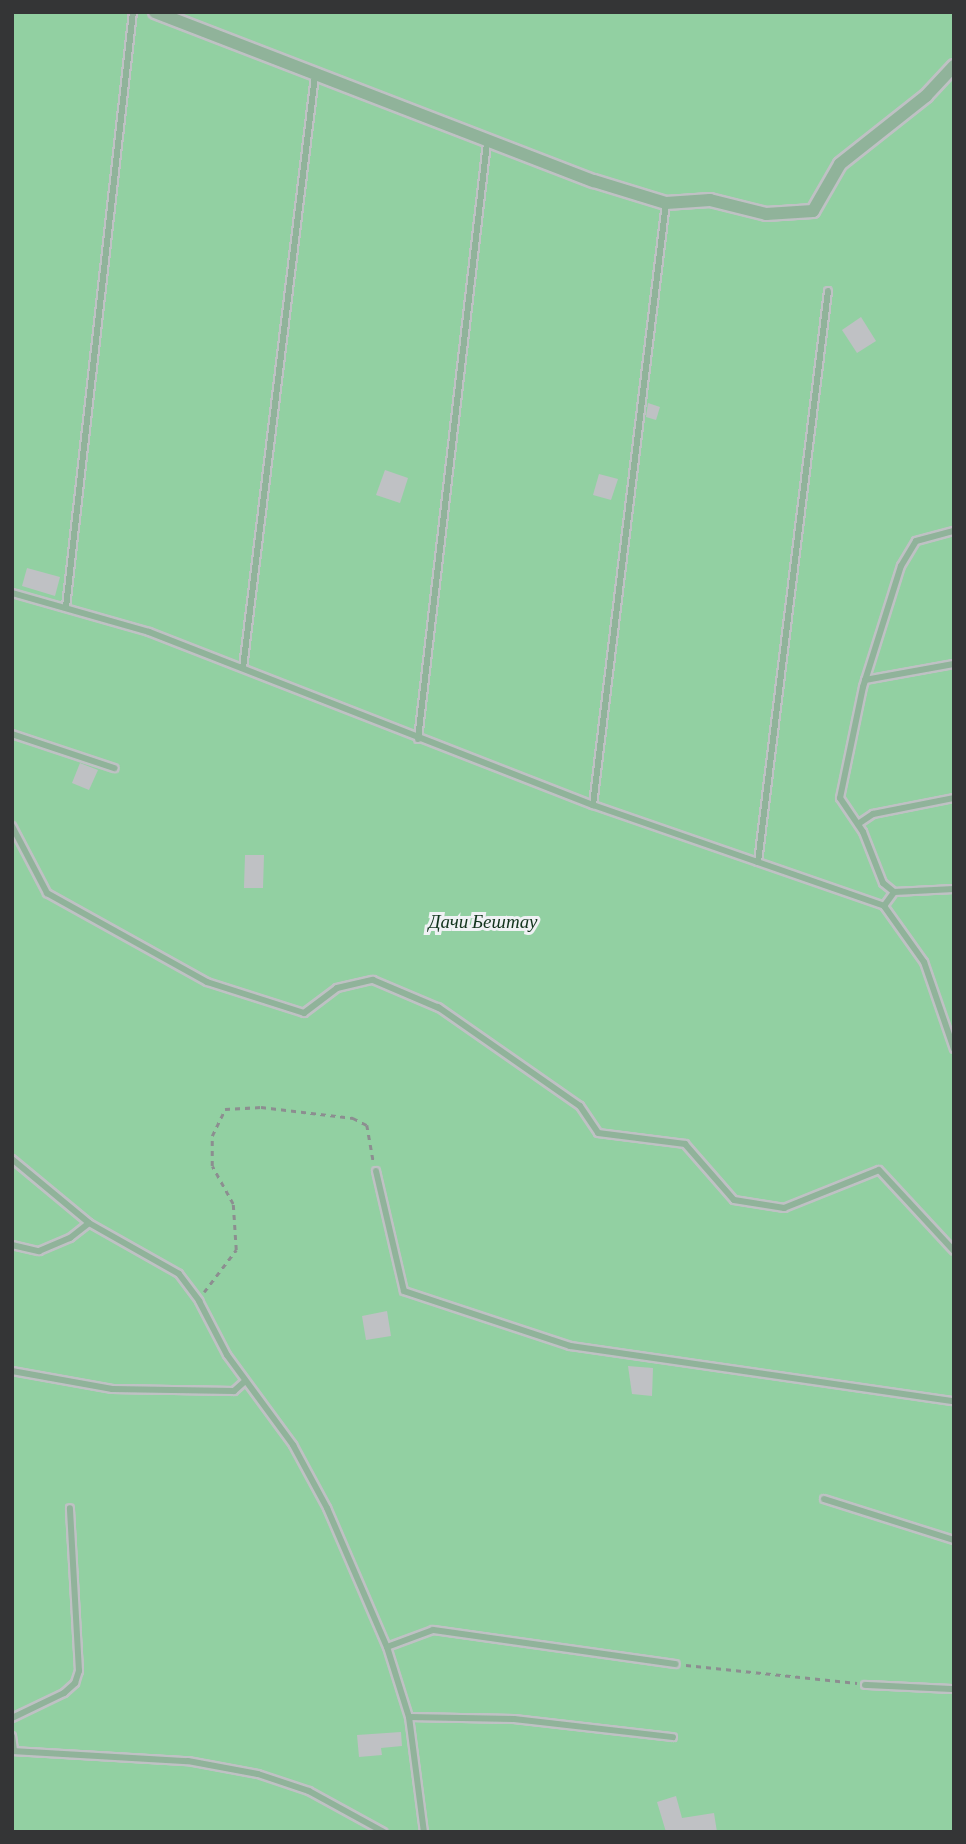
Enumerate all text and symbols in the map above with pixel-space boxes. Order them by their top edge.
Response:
park label: Дачи Бештау [428,911,538,933]

